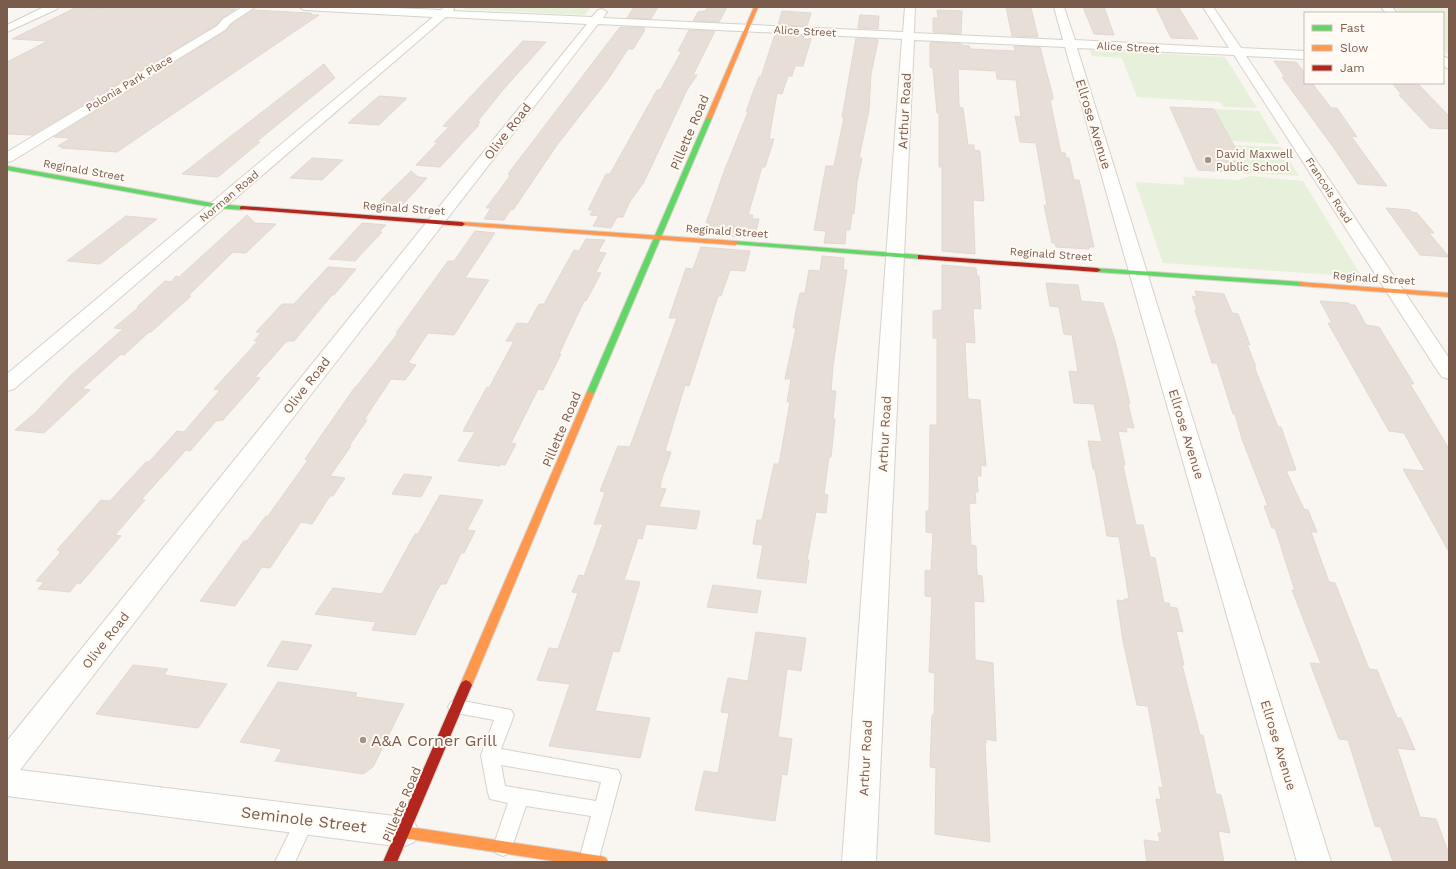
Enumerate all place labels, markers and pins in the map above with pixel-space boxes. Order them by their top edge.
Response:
place label: David Maxwell Public School [1216,148,1293,174]
marker: David Maxwell Public School [1203,155,1213,165]
place label: A&A Corner Grill [371,731,497,750]
marker: A&A Corner Grill [358,735,368,745]

